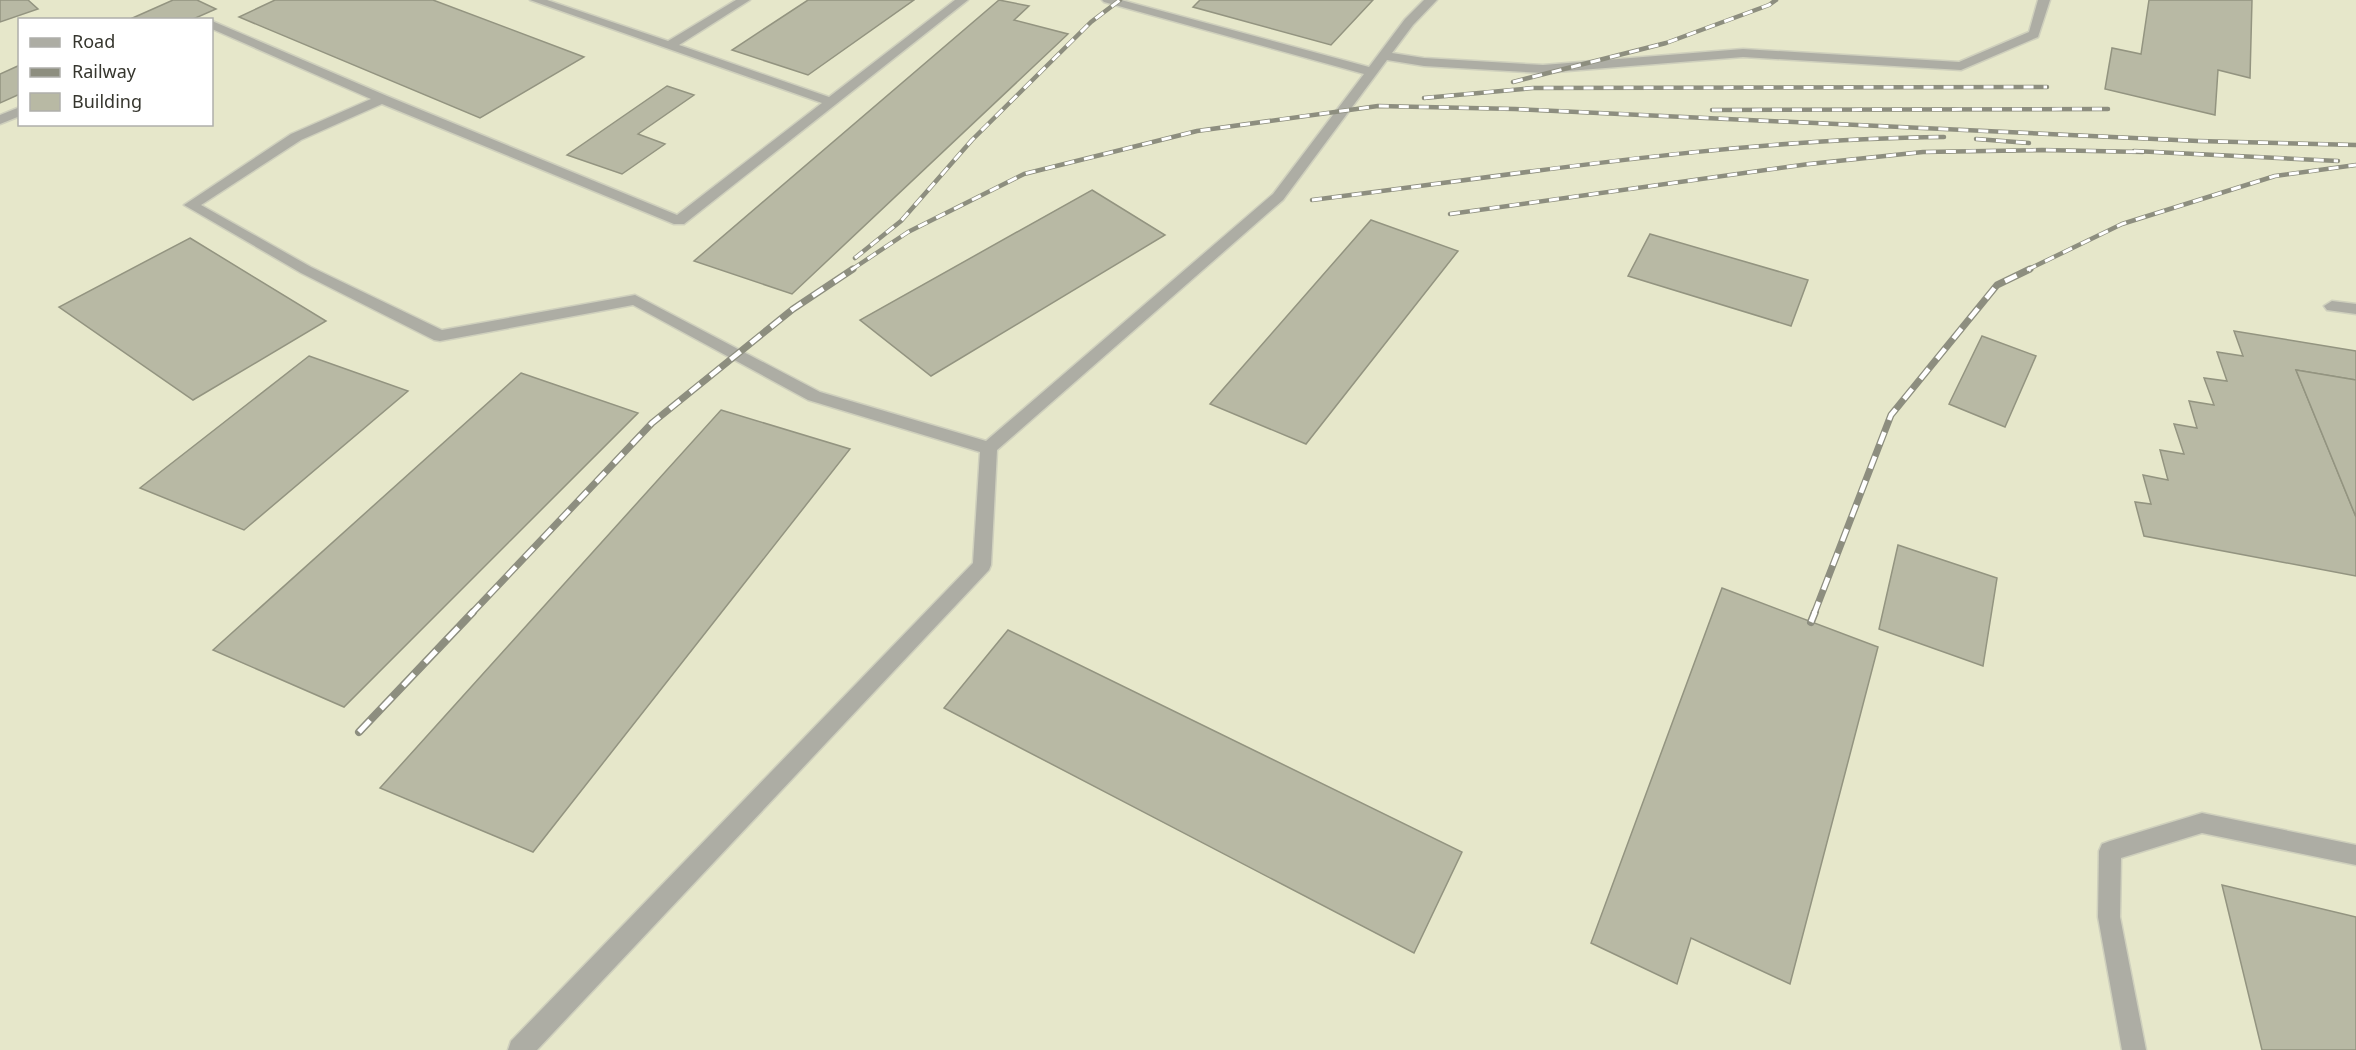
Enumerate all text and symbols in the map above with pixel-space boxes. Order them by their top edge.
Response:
legend [18,18,213,126]
text: Road [72,29,115,53]
text: Railway [72,59,137,83]
text: Building [72,89,142,113]

